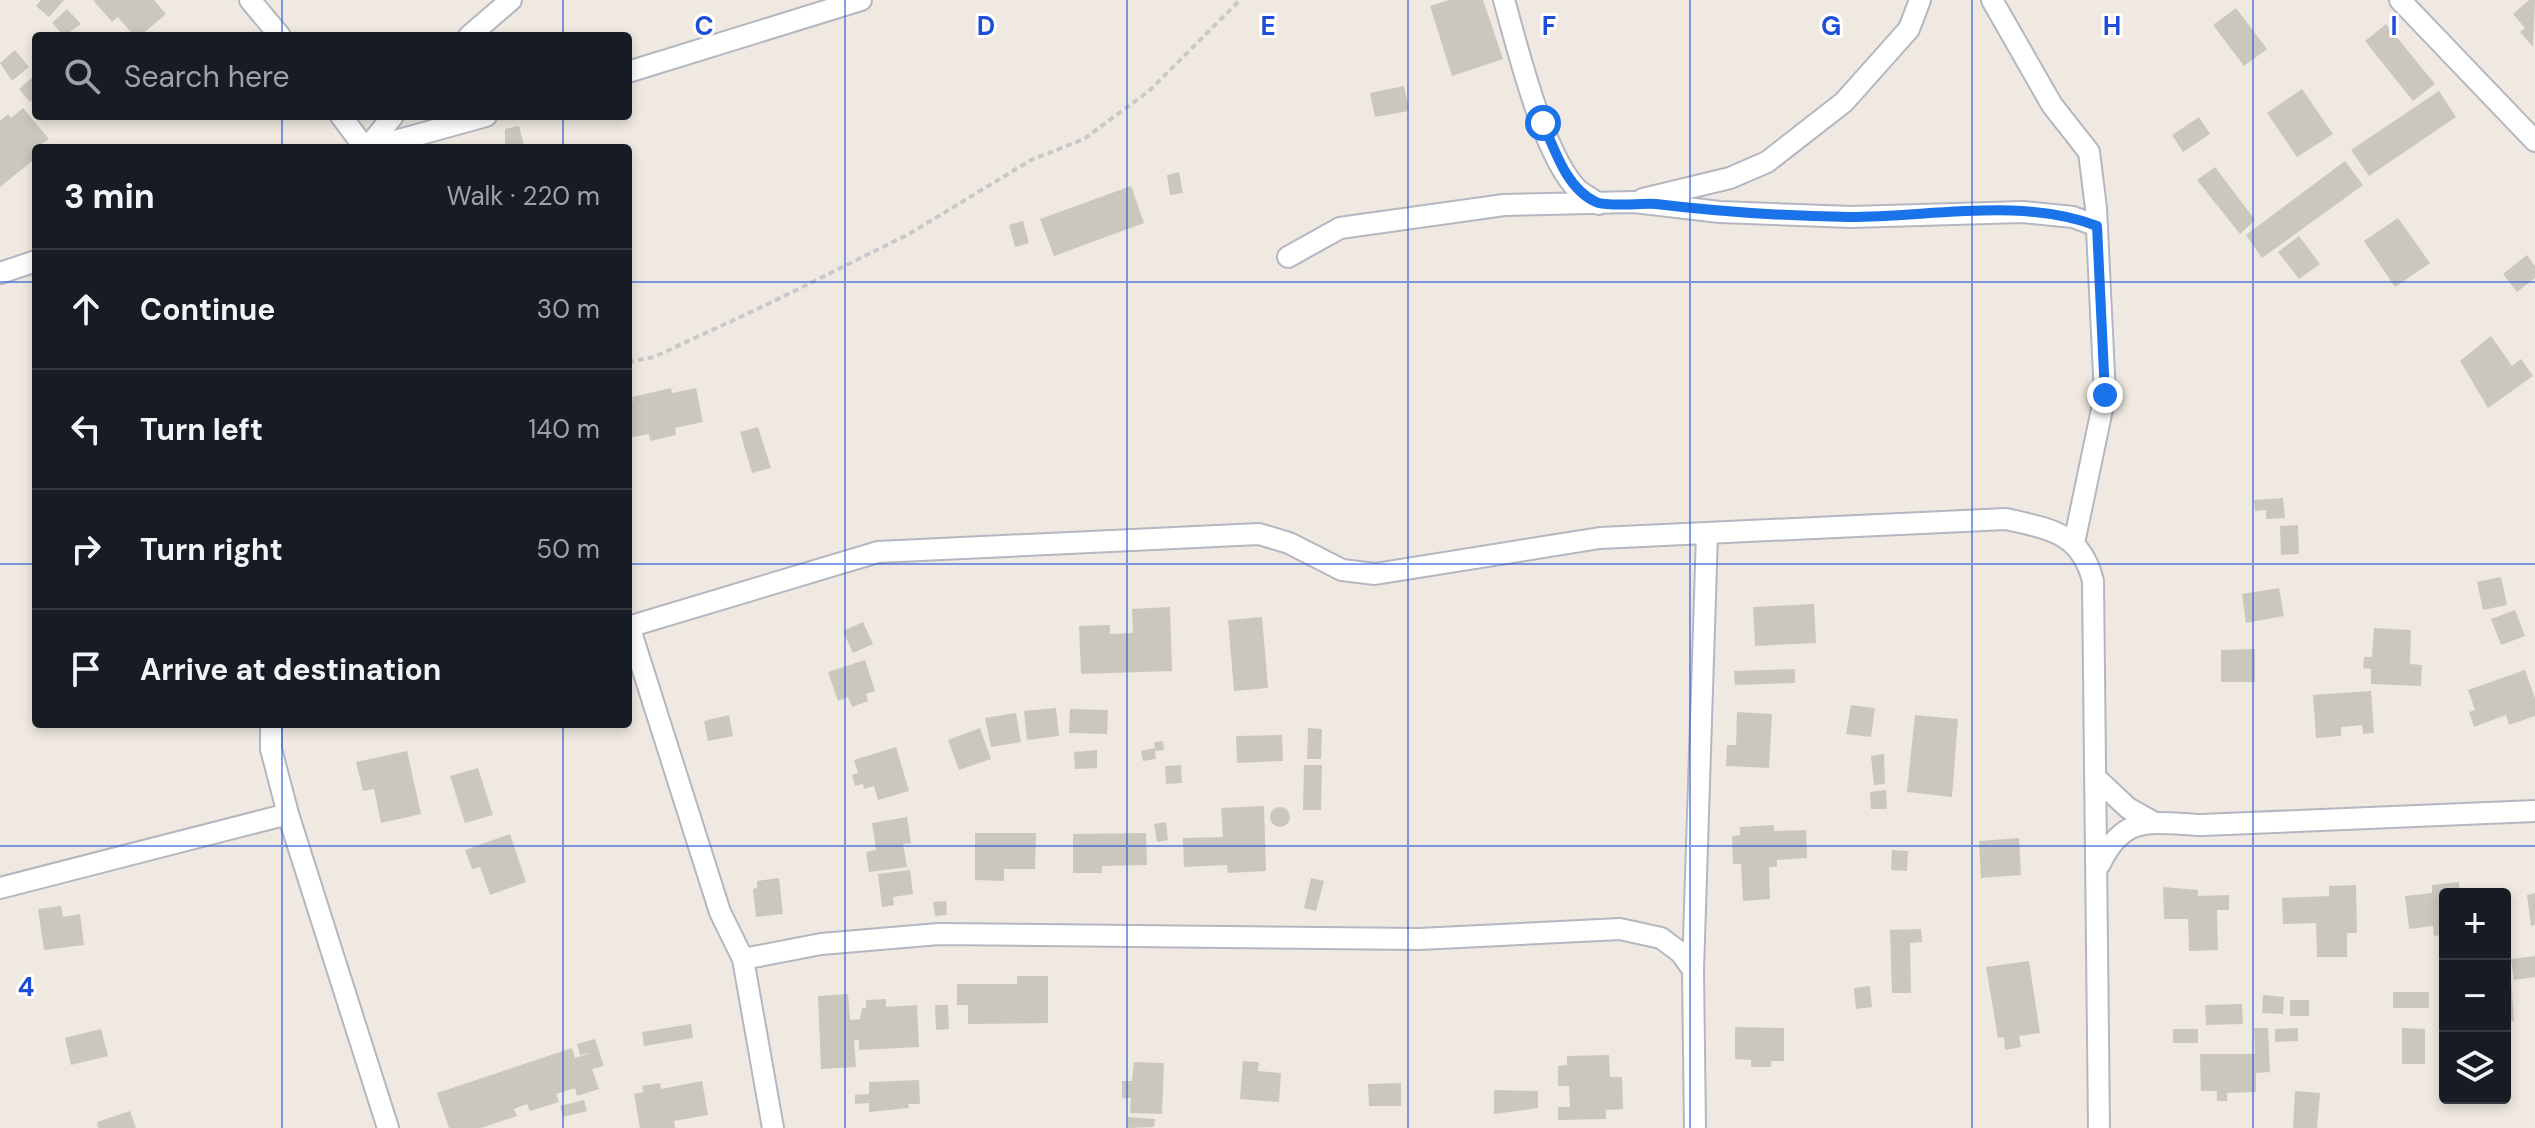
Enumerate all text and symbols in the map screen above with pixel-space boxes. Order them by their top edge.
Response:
text: C [694,9,714,43]
text: D [977,9,995,43]
text: E [1260,9,1276,43]
text: F [1542,9,1556,43]
text: G [1821,9,1841,43]
text: H [2103,9,2121,43]
text: I [2390,9,2398,43]
search box [32,32,632,120]
icon: search [60,54,104,98]
text: Search here [124,57,290,96]
route start [1525,105,1561,141]
text: 3 min [64,174,155,219]
text: Walk · 220 m [447,179,600,213]
icon: ahead [64,287,108,331]
text: Continue [140,290,275,329]
text: 30 m [537,292,600,326]
route end [2087,377,2123,413]
icon: left [64,407,108,451]
text: Turn left [140,410,263,449]
text: 140 m [528,412,600,446]
icon: right [64,527,108,571]
text: Turn right [140,530,283,569]
text: 50 m [536,532,600,566]
icon: arrive [64,647,108,691]
text: Arrive at destination [140,650,441,689]
map controls [2439,888,2511,1104]
button: + [2439,888,2511,960]
button: − [2439,960,2511,1032]
text: 4 [18,970,34,1004]
button: layers [2439,1032,2511,1104]

